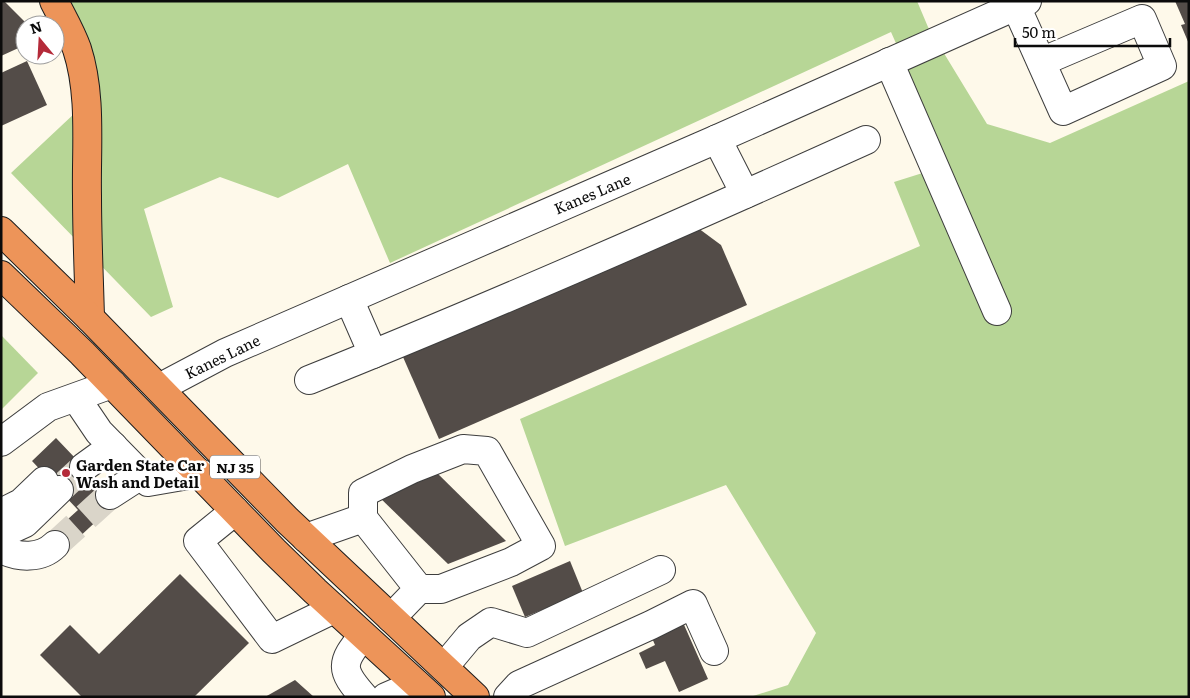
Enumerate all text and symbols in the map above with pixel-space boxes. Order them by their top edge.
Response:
north arrow [15,15,65,65]
text: N [27,15,45,38]
scale bar [1015,15,1170,47]
text: 50 m [1022,20,1056,43]
street label: Kanes Lane [550,166,634,219]
street label: Kanes Lane [180,328,264,384]
place label: Garden State Car Wash and Detail [76,453,204,493]
road number: NJ 35 [210,456,260,478]
marker: Garden State Car Wash and Detail [60,467,72,479]

